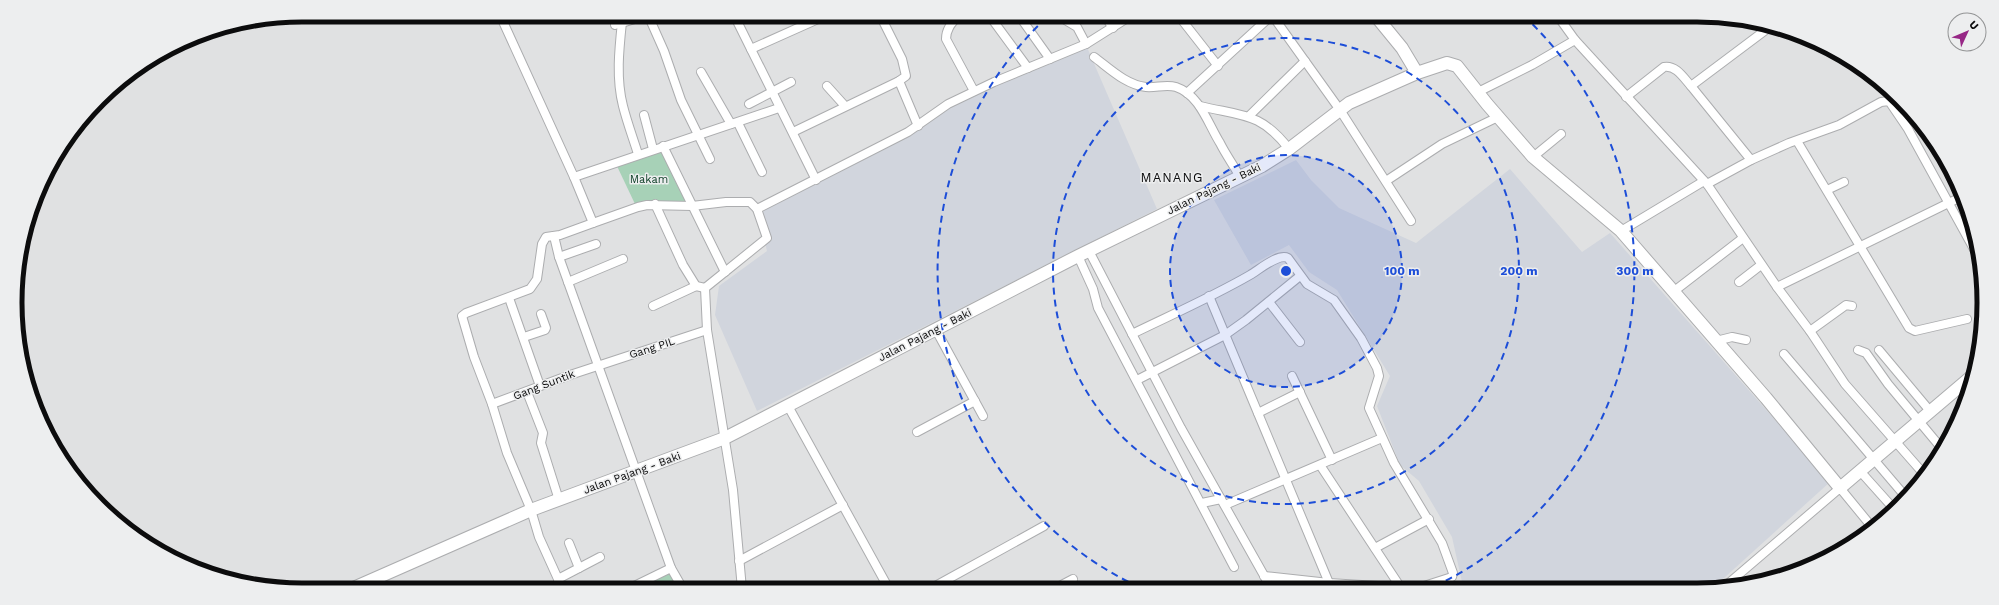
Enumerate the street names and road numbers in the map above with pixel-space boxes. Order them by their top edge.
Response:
street label: Jalan Pajang - Baki [1165,161,1263,217]
street label: Jalan Pajang - Baki [876,306,974,364]
street label: Gang PIL [628,334,677,361]
street label: Gang Suntik [511,367,577,403]
street label: Jalan Pajang - Baki [581,449,683,497]

